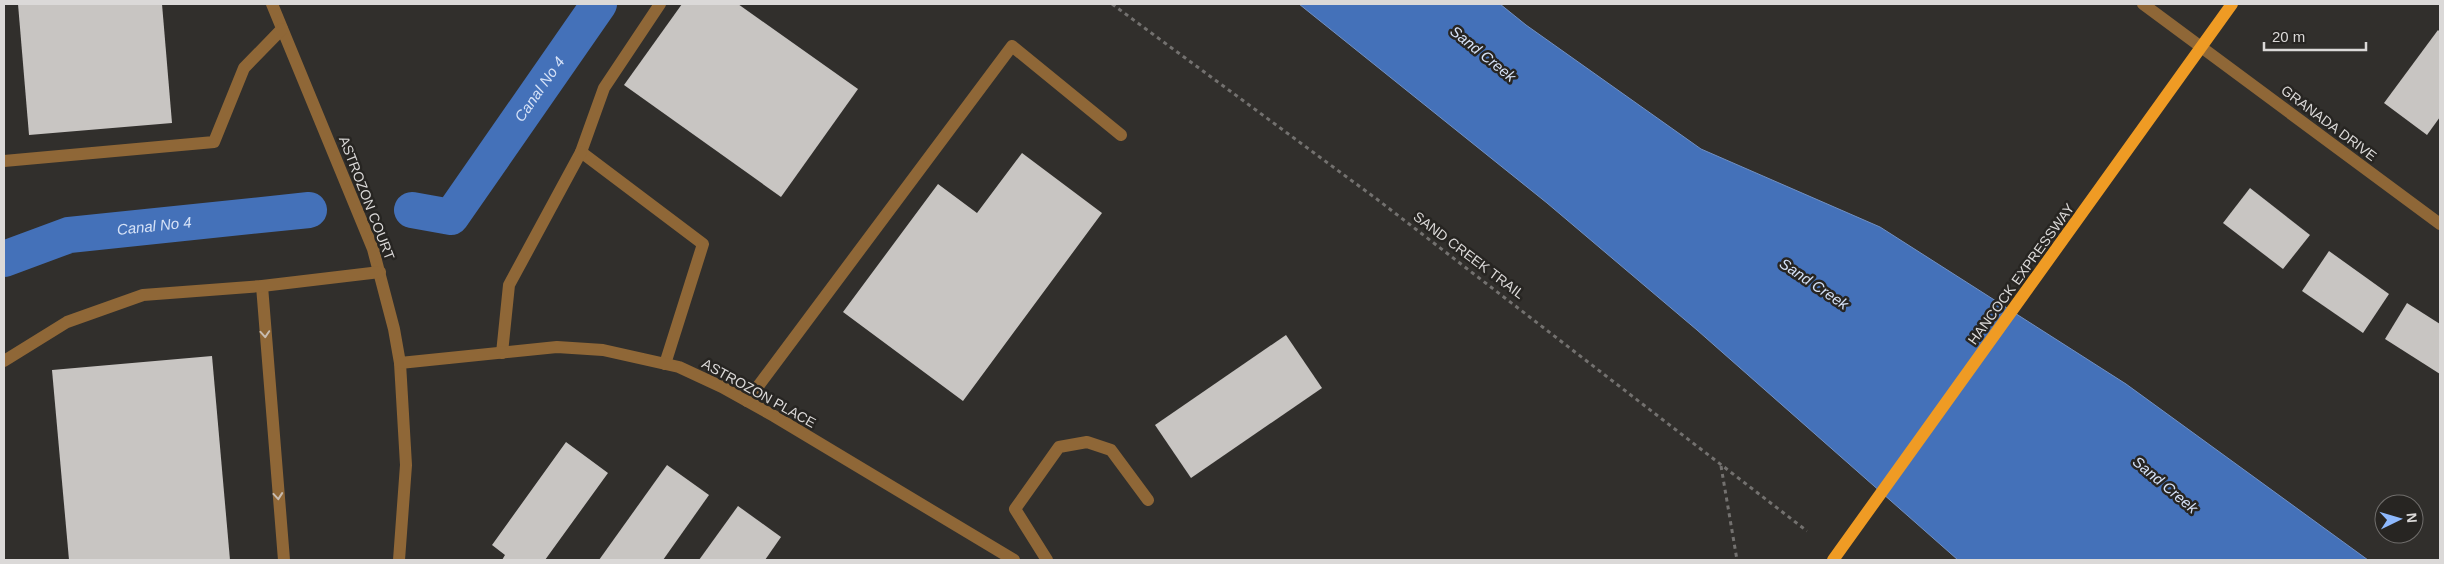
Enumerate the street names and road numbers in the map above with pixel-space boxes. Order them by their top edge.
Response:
street label: GRANADA DRIVE [2278,82,2380,164]
street label: ASTROZON COURT [336,134,398,263]
street label: HANCOCK EXPRESSWAY [1964,200,2078,348]
street label: SAND CREEK TRAIL [1411,208,1528,302]
street label: ASTROZON PLACE [699,355,819,431]

